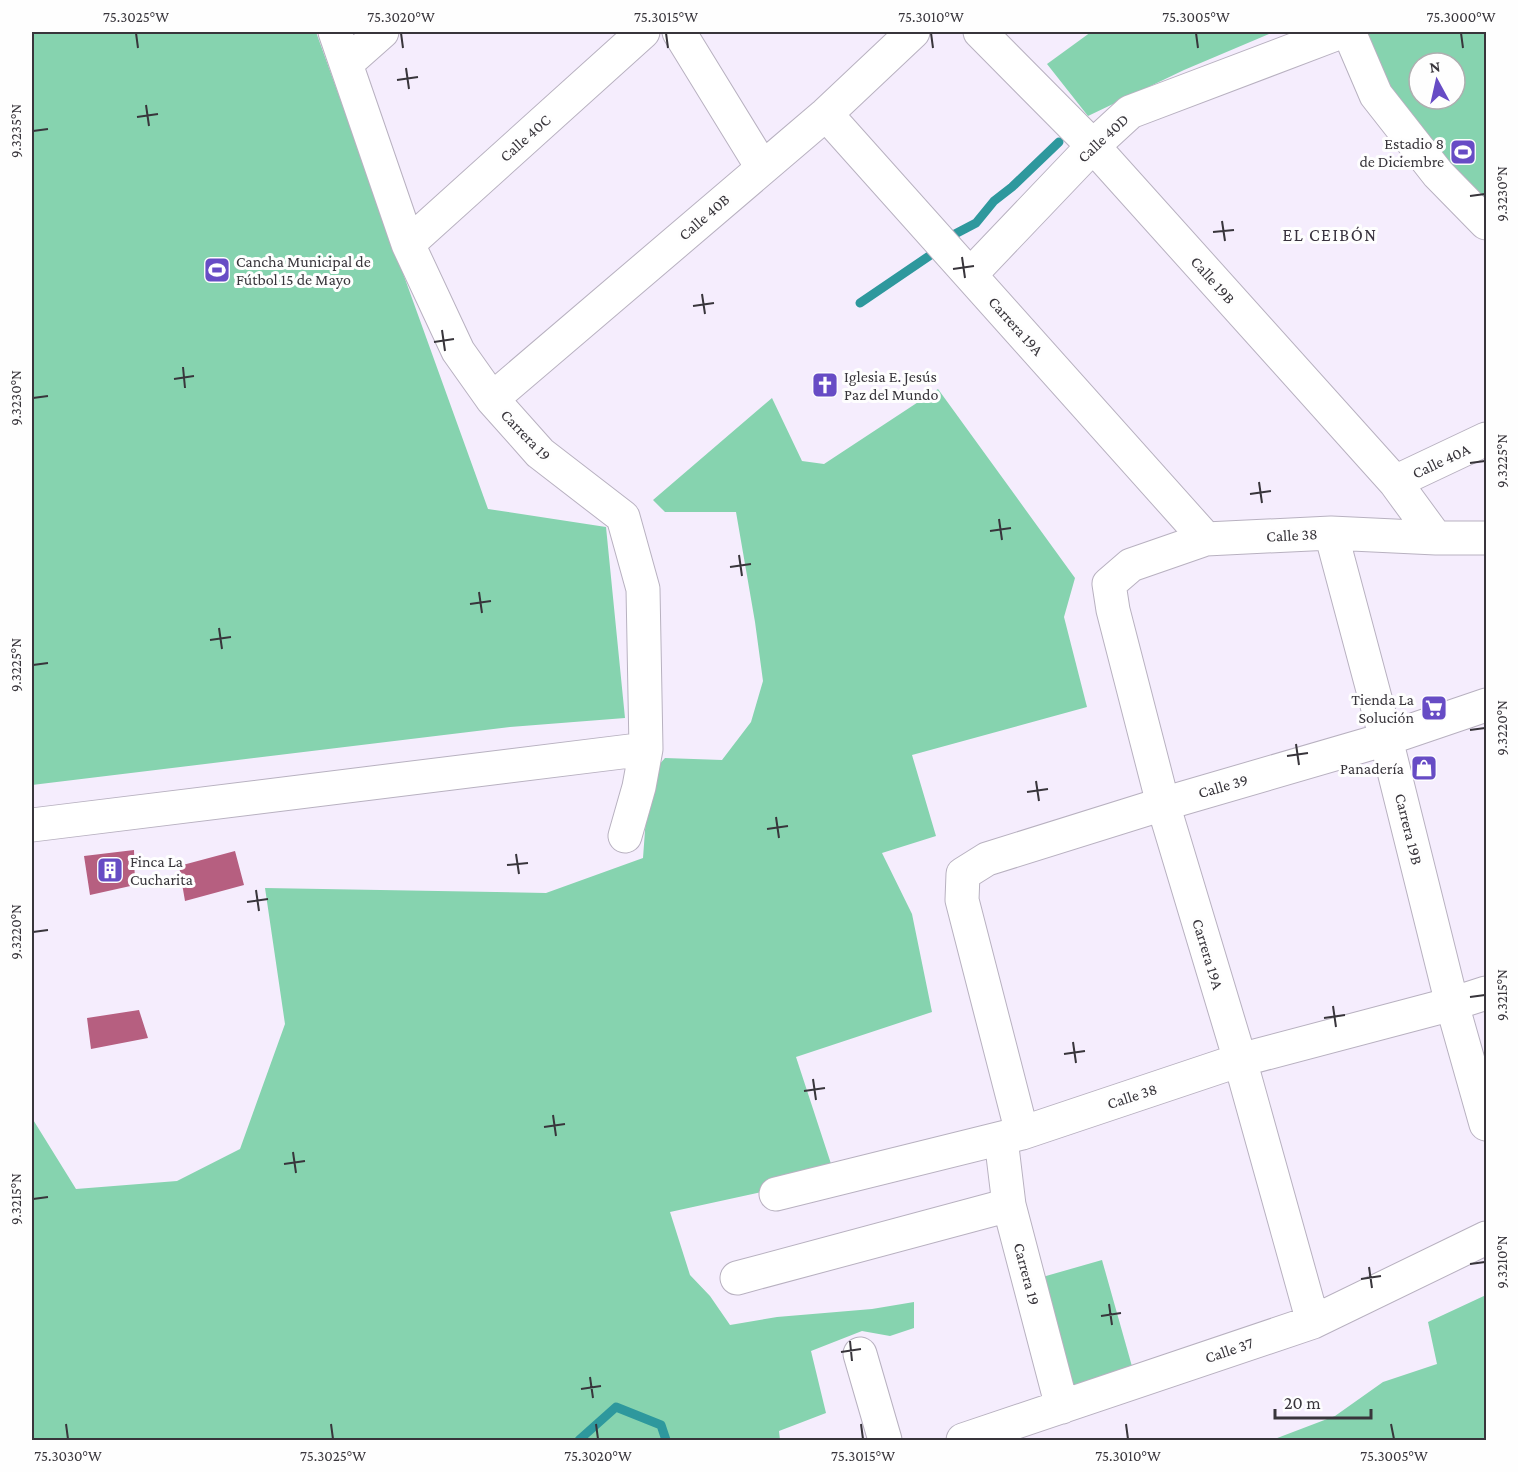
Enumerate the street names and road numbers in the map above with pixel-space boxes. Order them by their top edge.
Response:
street label: Calle 40D [1074,110,1132,166]
street label: Calle 40C [496,111,554,165]
street label: Calle 40B [675,190,733,243]
street label: Calle 19B [1187,253,1239,307]
street label: Carrera 19A [985,293,1047,359]
street label: Carrera 19 [498,406,554,464]
street label: Calle 40A [1410,440,1473,482]
street label: Calle 38 [1266,525,1318,545]
street label: Calle 39 [1196,771,1250,801]
street label: Carrera 19B [1392,792,1426,867]
street label: Carrera 19A [1189,917,1227,992]
street label: Calle 38 [1105,1080,1159,1112]
street label: Carrera 19 [1011,1241,1043,1307]
street label: Calle 37 [1203,1334,1256,1366]

